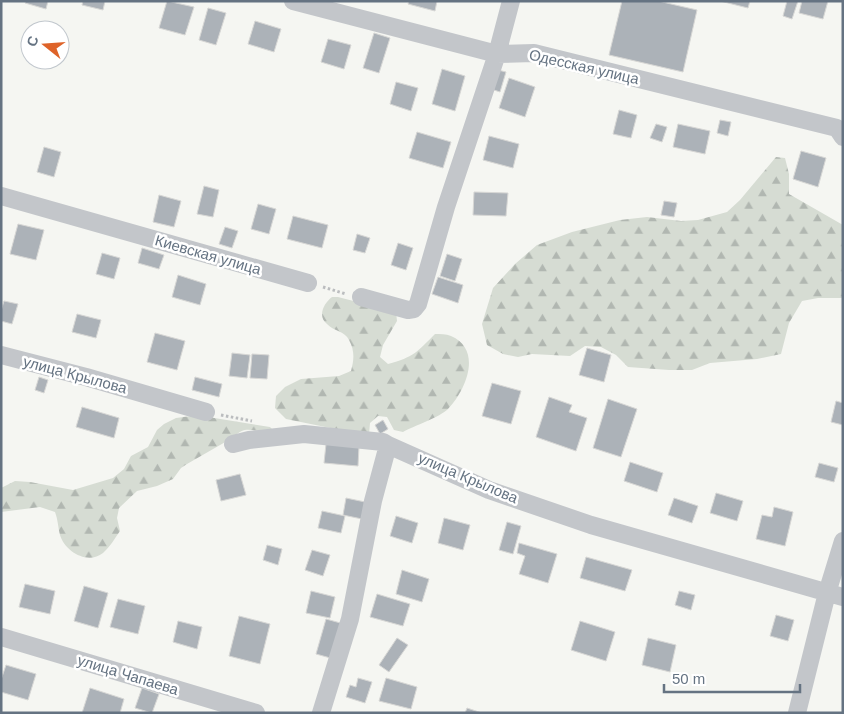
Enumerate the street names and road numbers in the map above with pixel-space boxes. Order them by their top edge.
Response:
street label: Одесская улица [528,46,641,88]
street label: Киевская улица [153,231,264,278]
street label: улица Крылова [21,353,129,397]
street label: улица Крылова [416,449,521,506]
street label: улица Чапаева [76,651,181,698]

